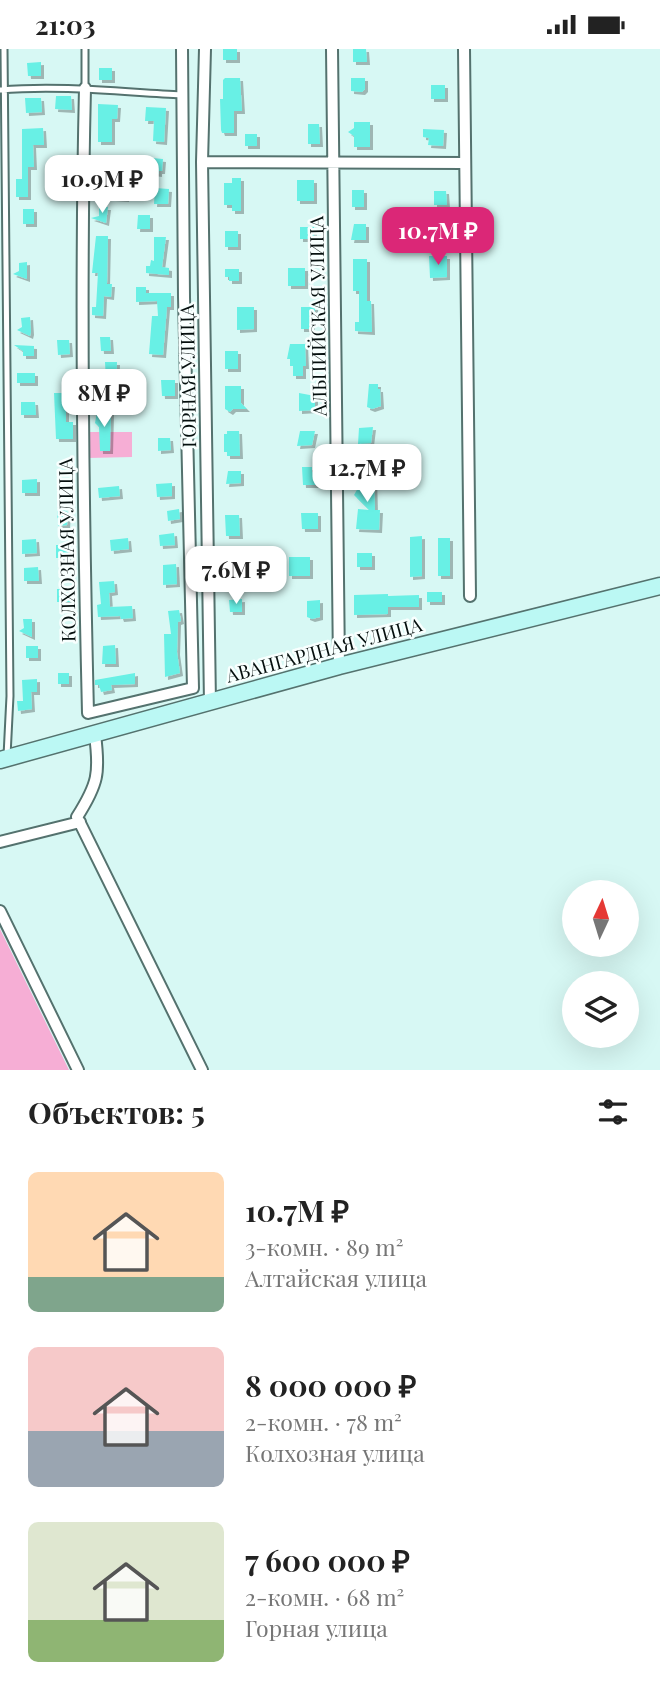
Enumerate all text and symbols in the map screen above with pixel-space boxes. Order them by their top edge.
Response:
text: 21:03 [35,7,96,42]
pin: 10.9M ₽ [37,155,167,215]
text: 10.9M ₽ [61,162,143,193]
pin: 10.7M ₽ [373,207,503,267]
text: 10.7M ₽ [398,214,478,245]
street label: АЛЬПИЙСКАЯ УЛИЦА [302,215,332,417]
street label: ГОРНАЯ УЛИЦА [173,303,201,448]
pin: 8M ₽ [63,369,145,429]
text: 8M ₽ [78,376,130,407]
pin: 12.7M ₽ [302,445,432,504]
text: 12.7M ₽ [328,451,406,482]
street label: КОЛХОЗНАЯ УЛИЦА [51,457,81,642]
pin: 7.6M ₽ [179,547,293,606]
text: 7.6M ₽ [202,553,270,584]
street label: АВАНГАРДНАЯ УЛИЦА [222,610,426,688]
north arrow [562,880,639,957]
map controls [562,880,639,1048]
button: layers [562,971,639,1048]
text: Объектов: 5 [28,1092,205,1132]
icon: filters [594,1093,632,1131]
text: 10.7M ₽ [245,1190,349,1230]
icon: home [84,1200,168,1284]
text: 3-комн. · 89 m² [245,1231,404,1262]
text: Алтайская улица [245,1262,427,1293]
text: 8 000 000 ₽ [245,1365,416,1405]
icon: home [84,1375,168,1459]
text: 2-комн. · 78 m² [245,1406,402,1437]
text: Колхозная улица [245,1437,425,1468]
text: 7 600 000 ₽ [245,1540,410,1580]
icon: home [84,1550,168,1634]
text: 2-комн. · 68 m² [245,1581,404,1612]
text: Горная улица [245,1612,388,1643]

